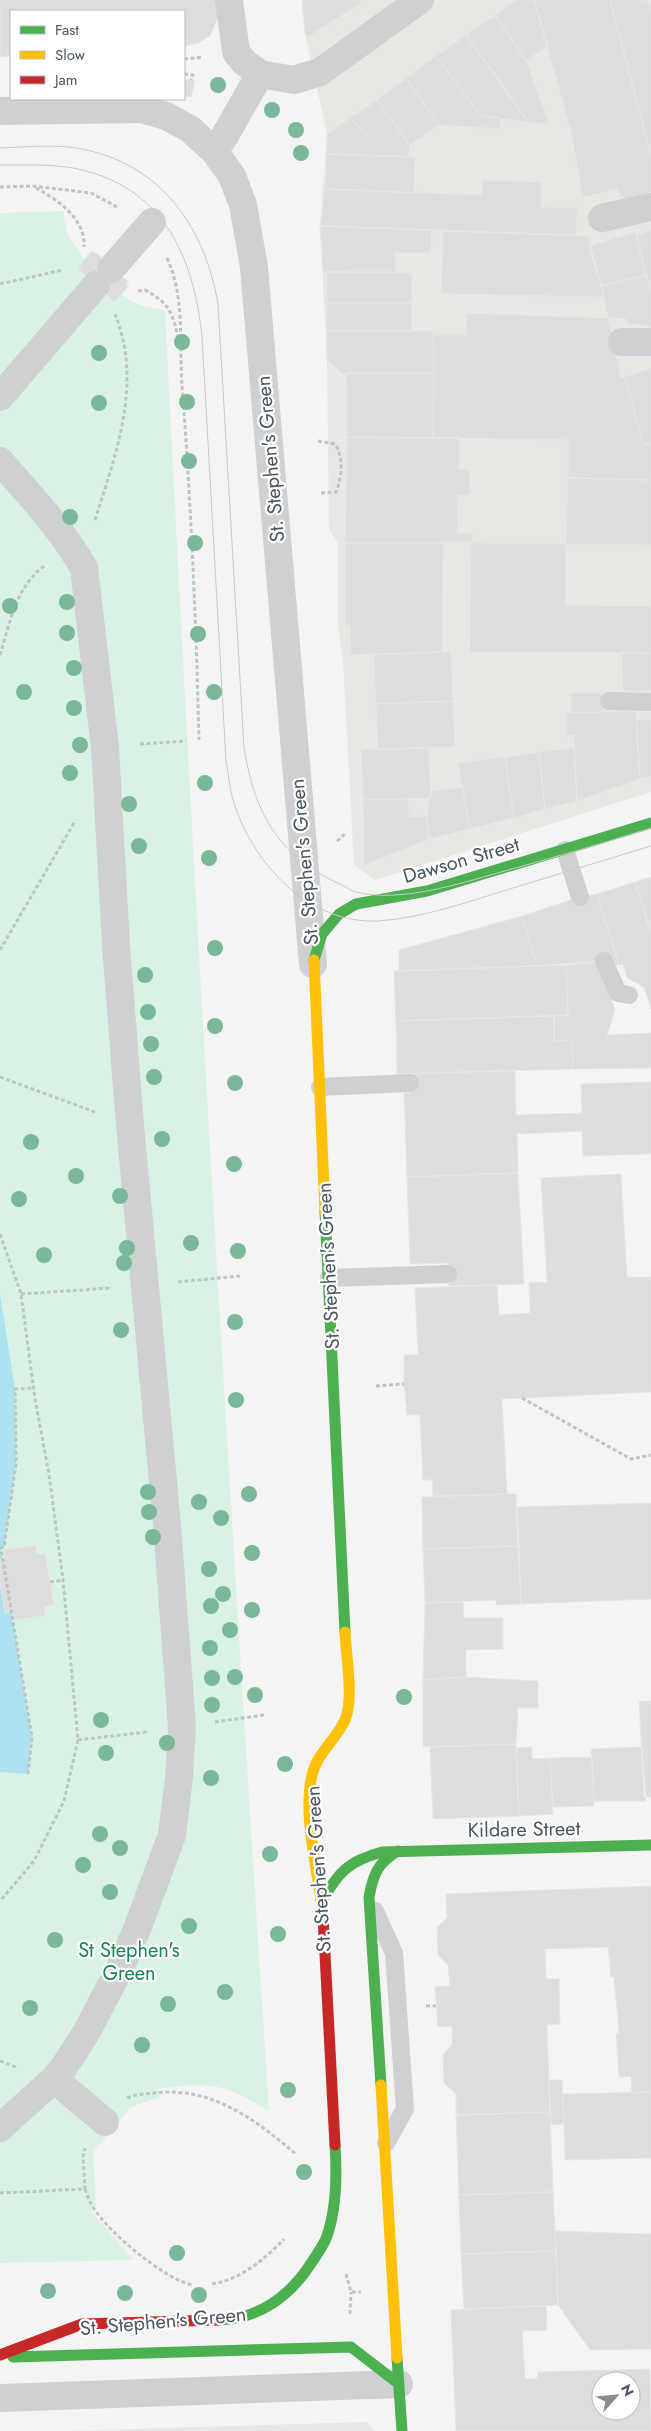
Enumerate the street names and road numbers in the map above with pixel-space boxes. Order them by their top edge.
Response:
street label: St. Stephen's Green [249,375,292,543]
street label: St. Stephen's Green [283,778,326,946]
street label: Dawson Street [400,830,523,891]
street label: St. Stephen's Green [310,1182,347,1350]
street label: St. Stephen's Green [298,1785,339,1953]
street label: Kildare Street [467,1814,581,1845]
street label: St. Stephen's Green [79,2300,247,2343]

